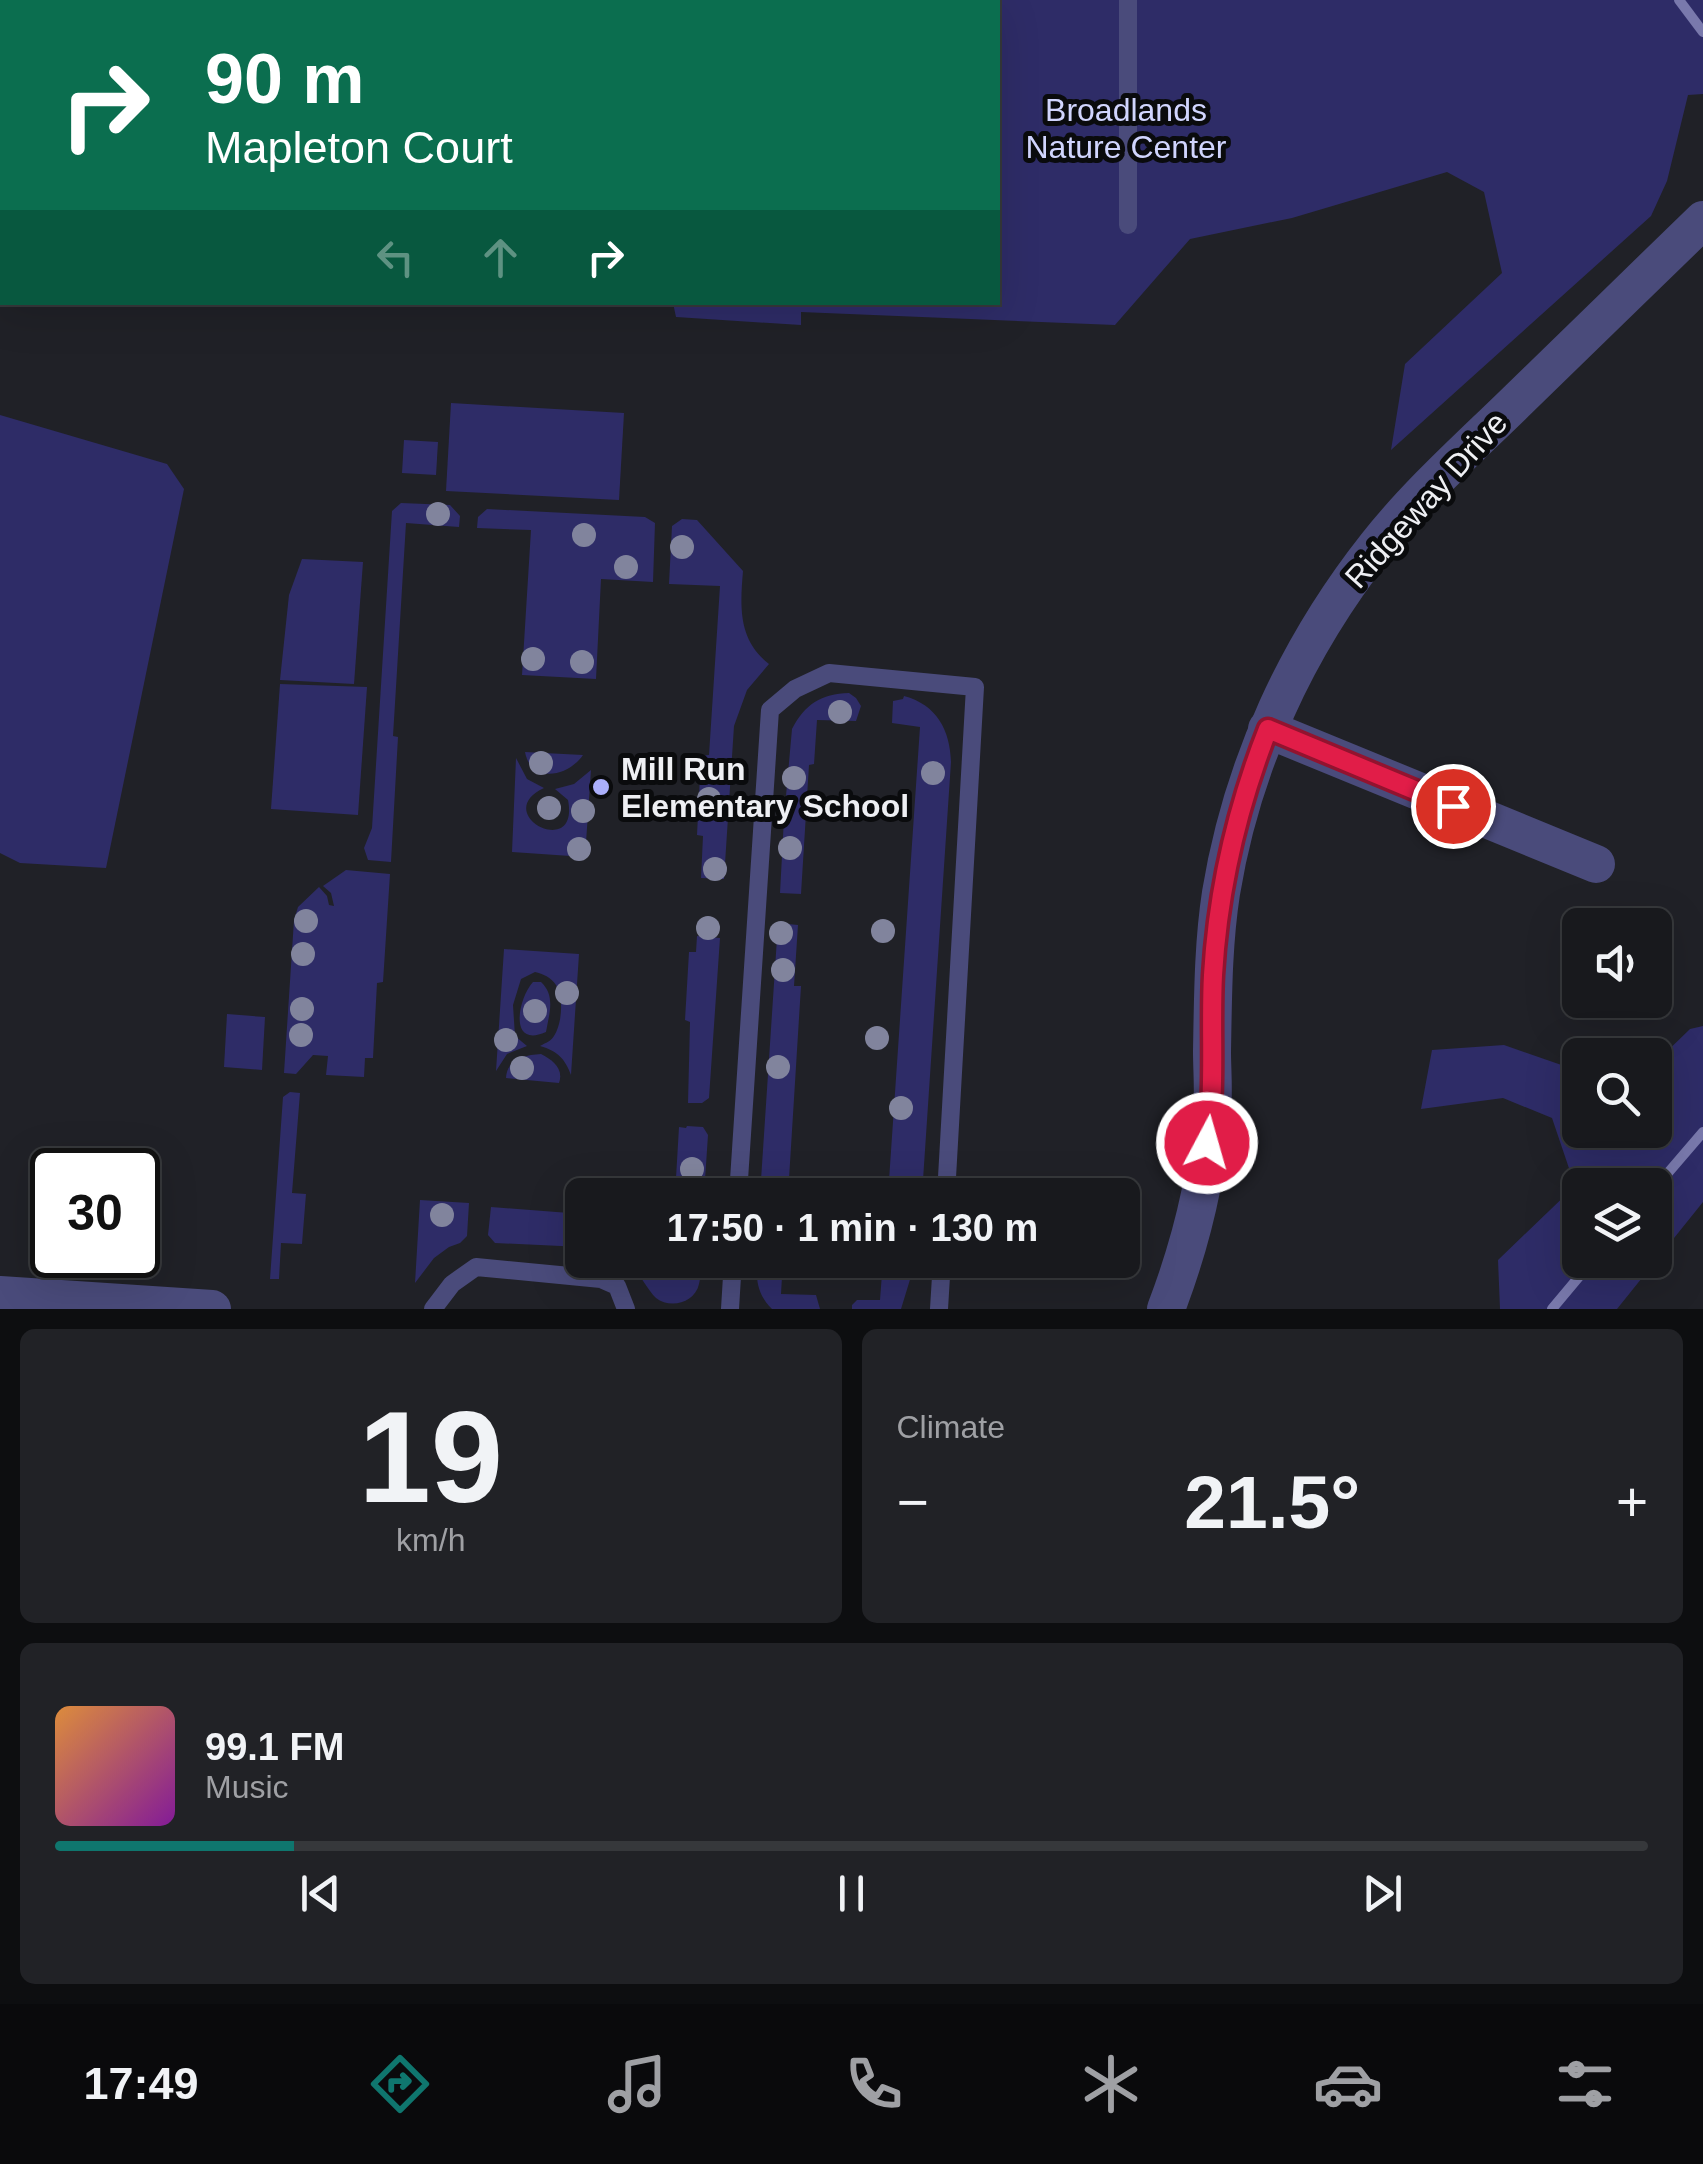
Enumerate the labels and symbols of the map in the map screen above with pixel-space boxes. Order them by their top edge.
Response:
park label: Broadlands Nature Center [1026,92,1227,165]
street label: Ridgeway Drive [1338,405,1514,595]
place label: Mill Run Elementary School [621,751,909,824]
pin [1411,764,1496,849]
marker: Mill Run Elementary School [590,776,612,798]
position arrow [1155,1091,1259,1195]
speed limit sign: 30 [30,1148,160,1278]

